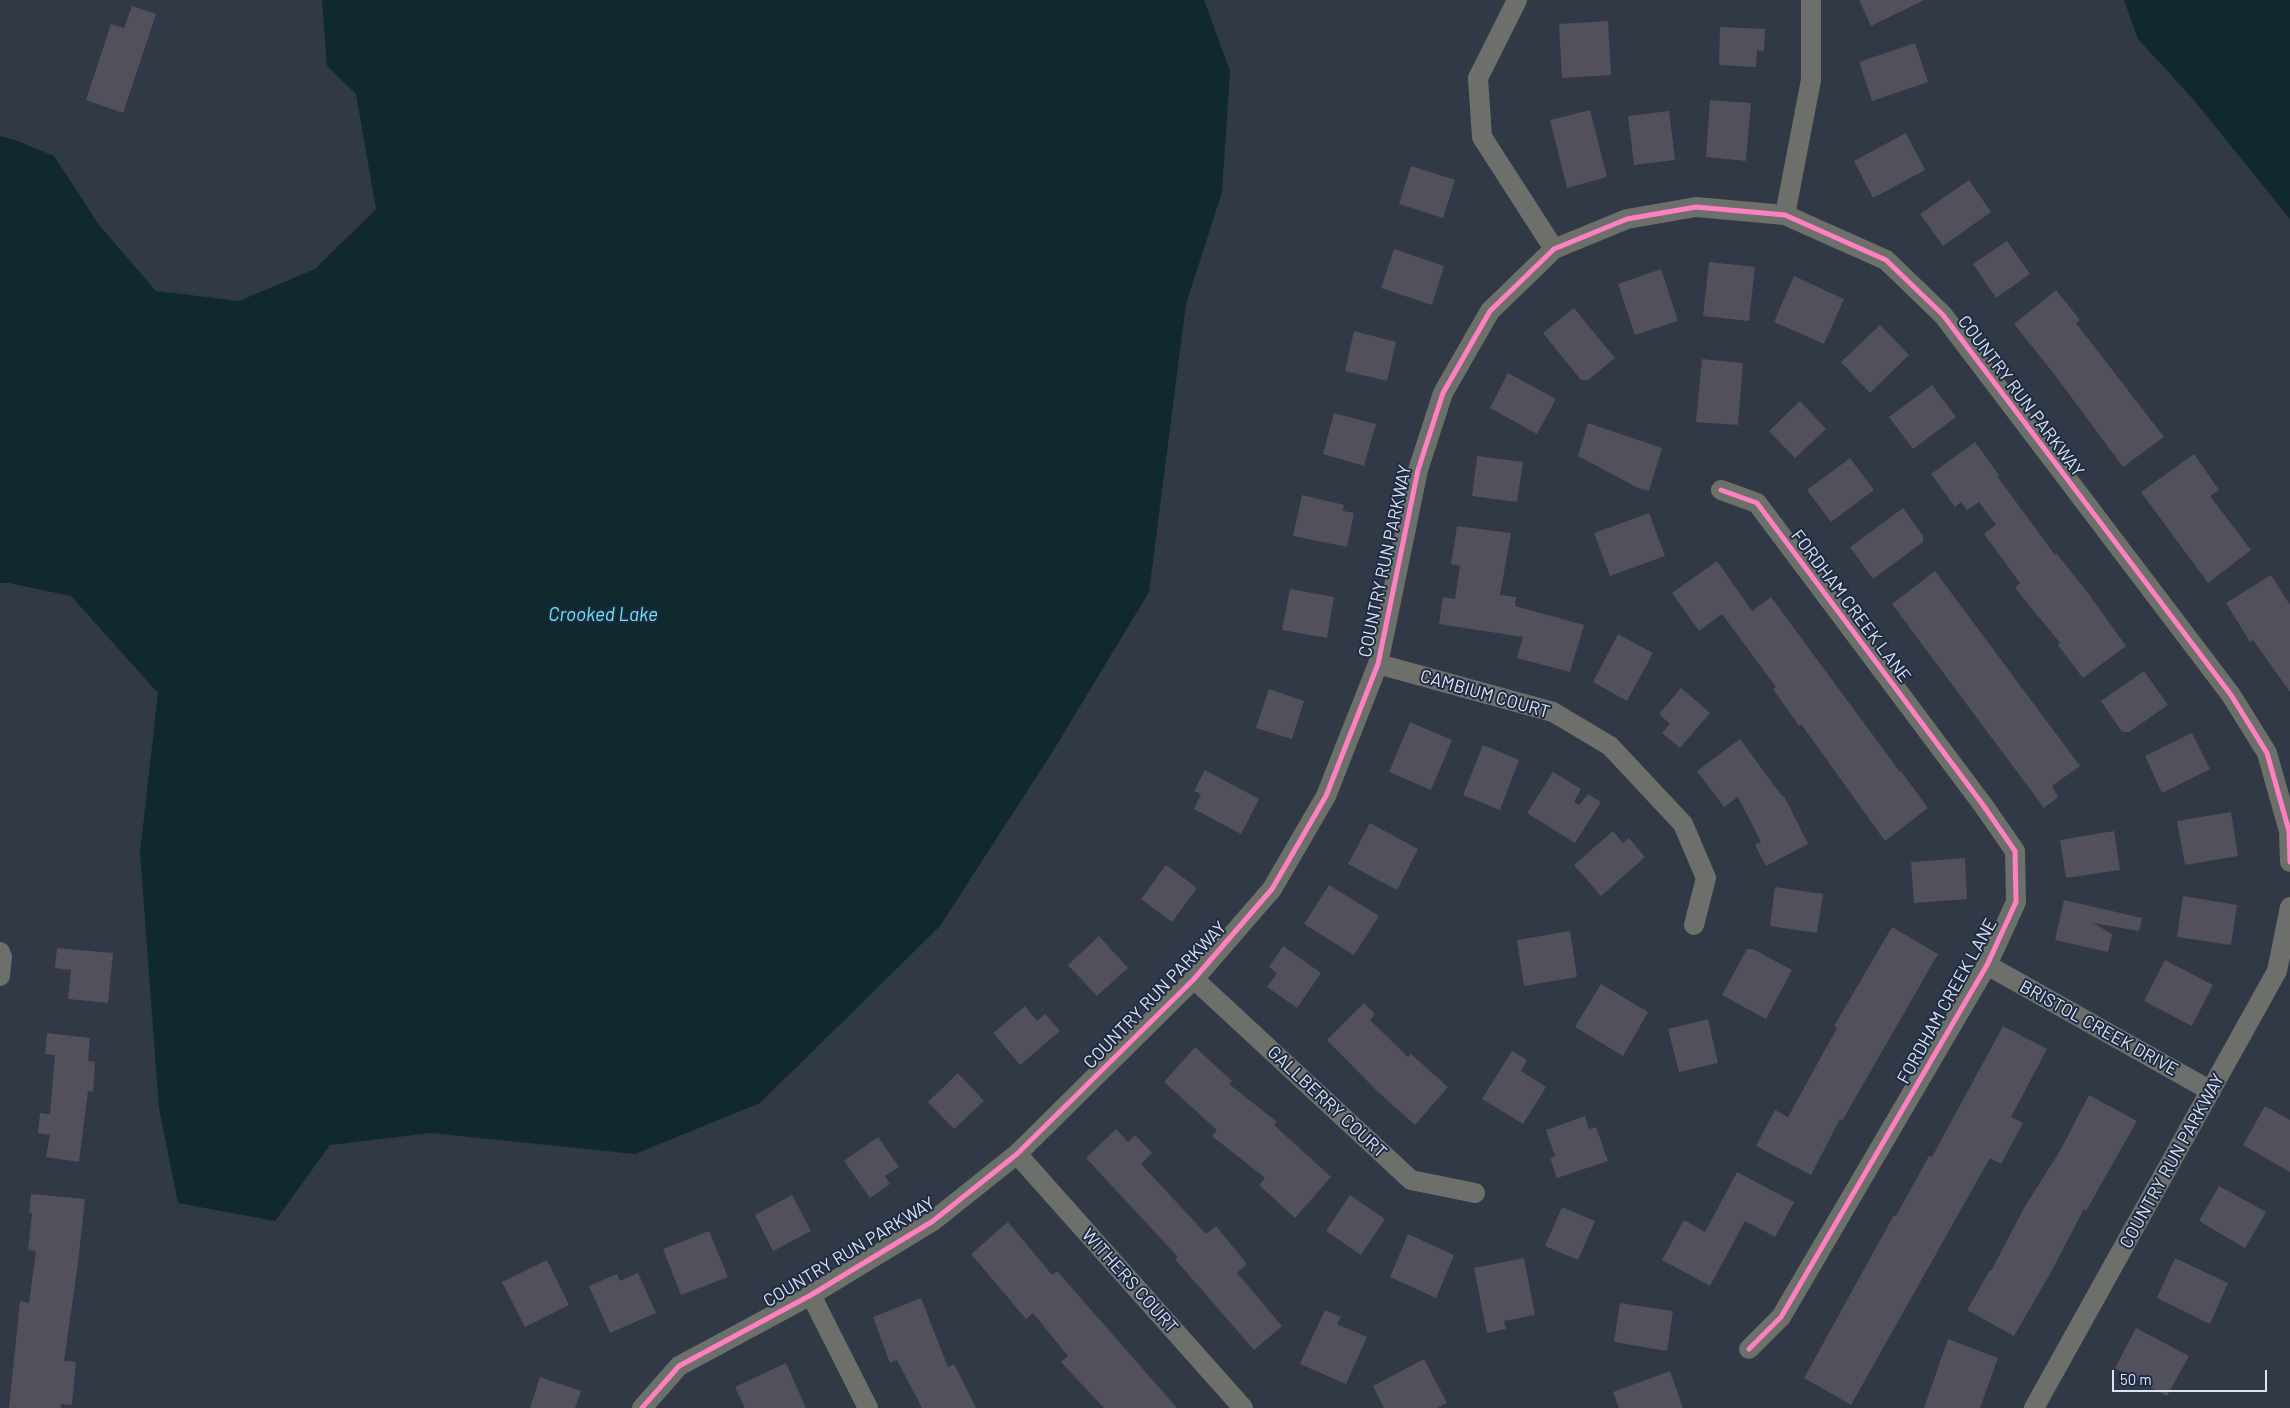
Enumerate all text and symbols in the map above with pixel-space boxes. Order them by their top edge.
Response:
street label: COUNTRY RUN PARKWAY [1953,311,2089,481]
street label: COUNTRY RUN PARKWAY [1354,463,1416,659]
street label: FORDHAM CREEK LANE [1786,525,1916,687]
water label: Crooked Lake [548,604,658,626]
street label: CAMBIUM COURT [1418,665,1552,723]
street label: FORDHAM CREEK LANE [1893,915,2001,1087]
street label: COUNTRY RUN PARKWAY [1079,917,1231,1073]
street label: BRISTOL CREEK DRIVE [2016,975,2182,1081]
street label: GALLBERRY COURT [1263,1041,1391,1163]
street label: COUNTRY RUN PARKWAY [2115,1070,2229,1252]
street label: COUNTRY RUN PARKWAY [759,1192,939,1312]
street label: WITHERS COURT [1077,1224,1183,1338]
scale bar [2115,1360,2270,1392]
text: 50 m [2120,1370,2152,1388]

